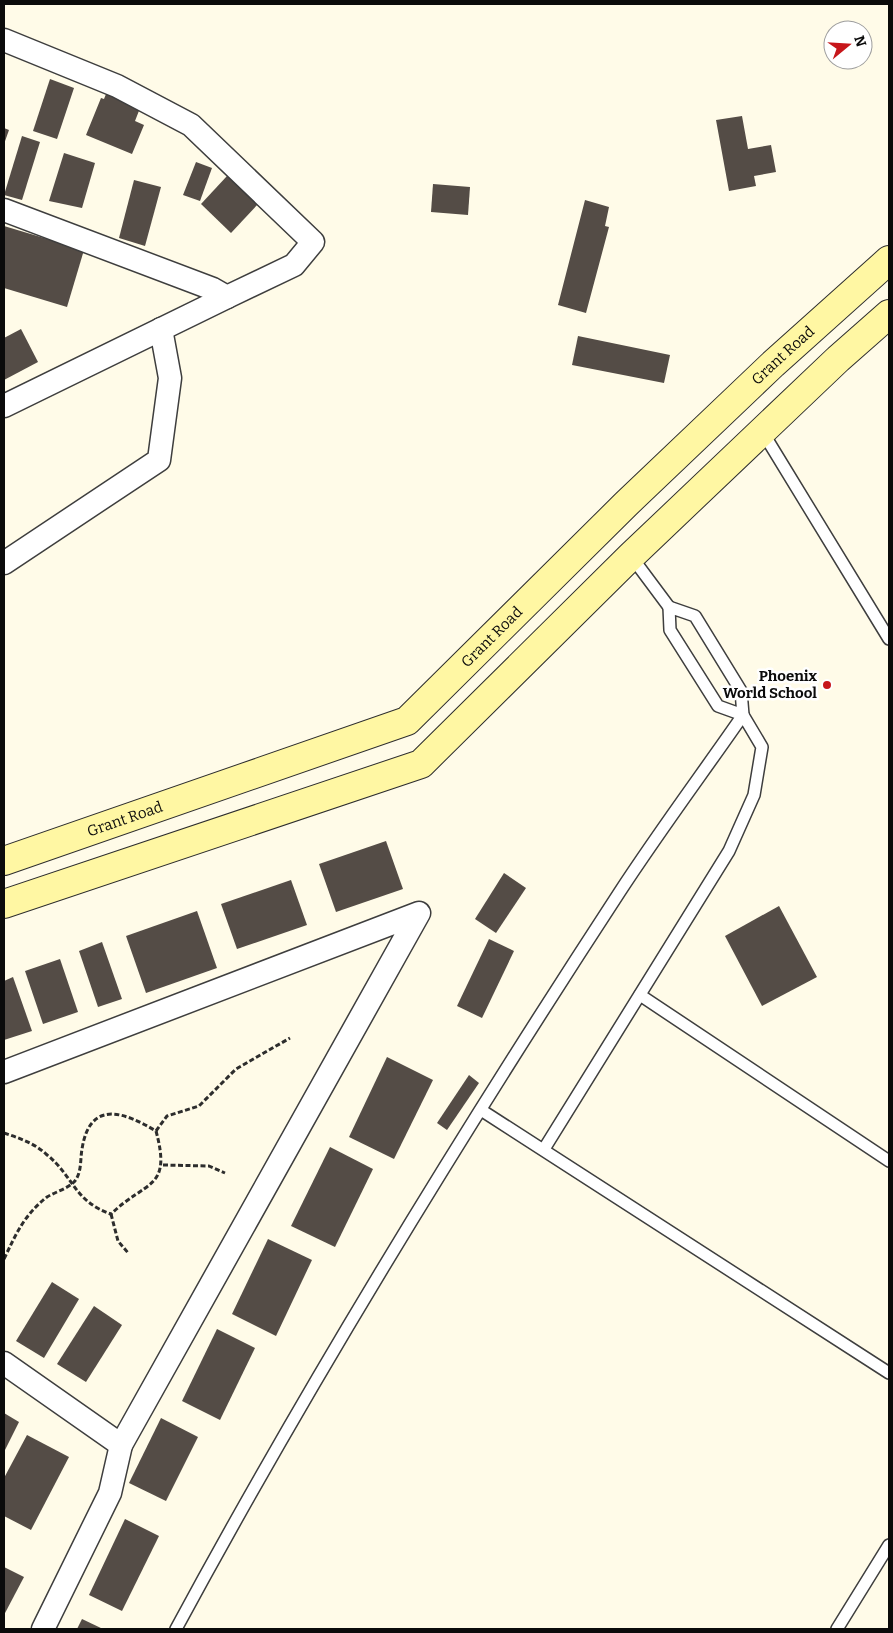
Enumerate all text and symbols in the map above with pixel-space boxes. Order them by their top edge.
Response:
north arrow [823,20,873,70]
text: N [850,33,870,49]
street label: Grant Road [748,322,818,389]
street label: Grant Road [458,603,526,671]
place label: Phoenix World School [723,667,817,702]
marker: Phoenix World School [821,679,833,691]
street label: Grant Road [85,798,165,840]

